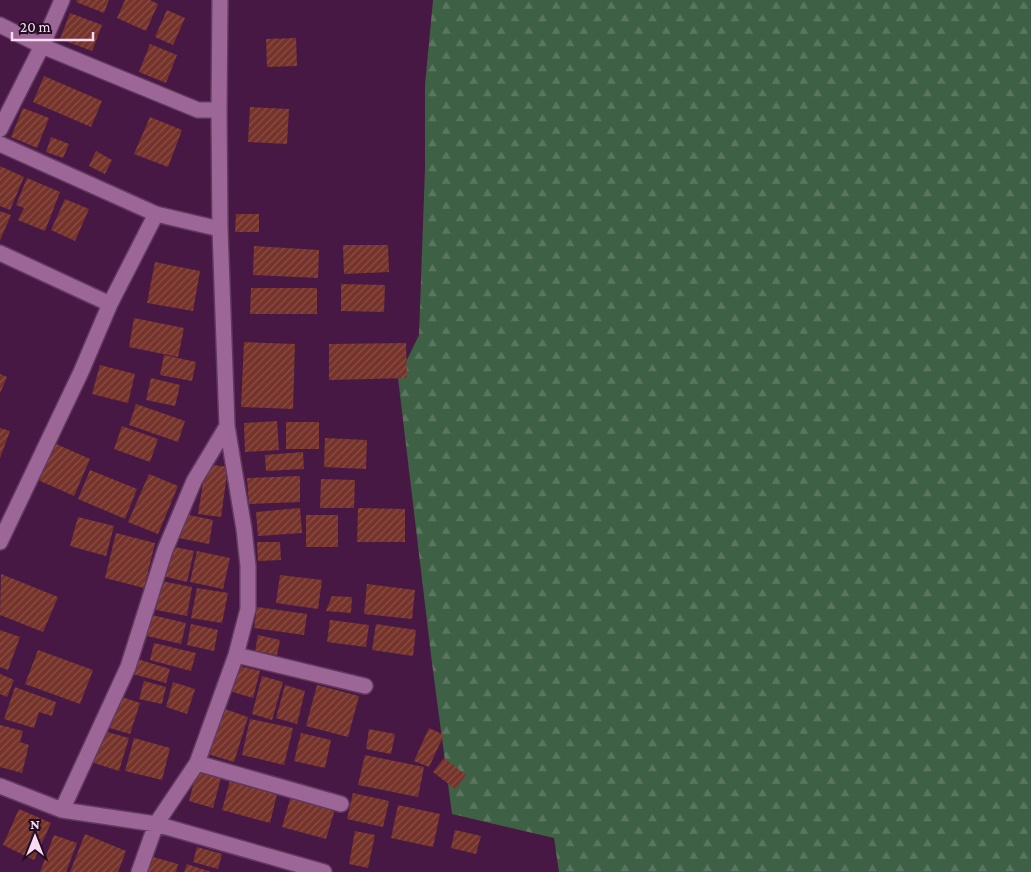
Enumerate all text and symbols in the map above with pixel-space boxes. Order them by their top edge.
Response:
scale bar [12,10,94,42]
text: 20 m [20,19,51,35]
north arrow [10,812,60,862]
text: N [30,816,40,832]

